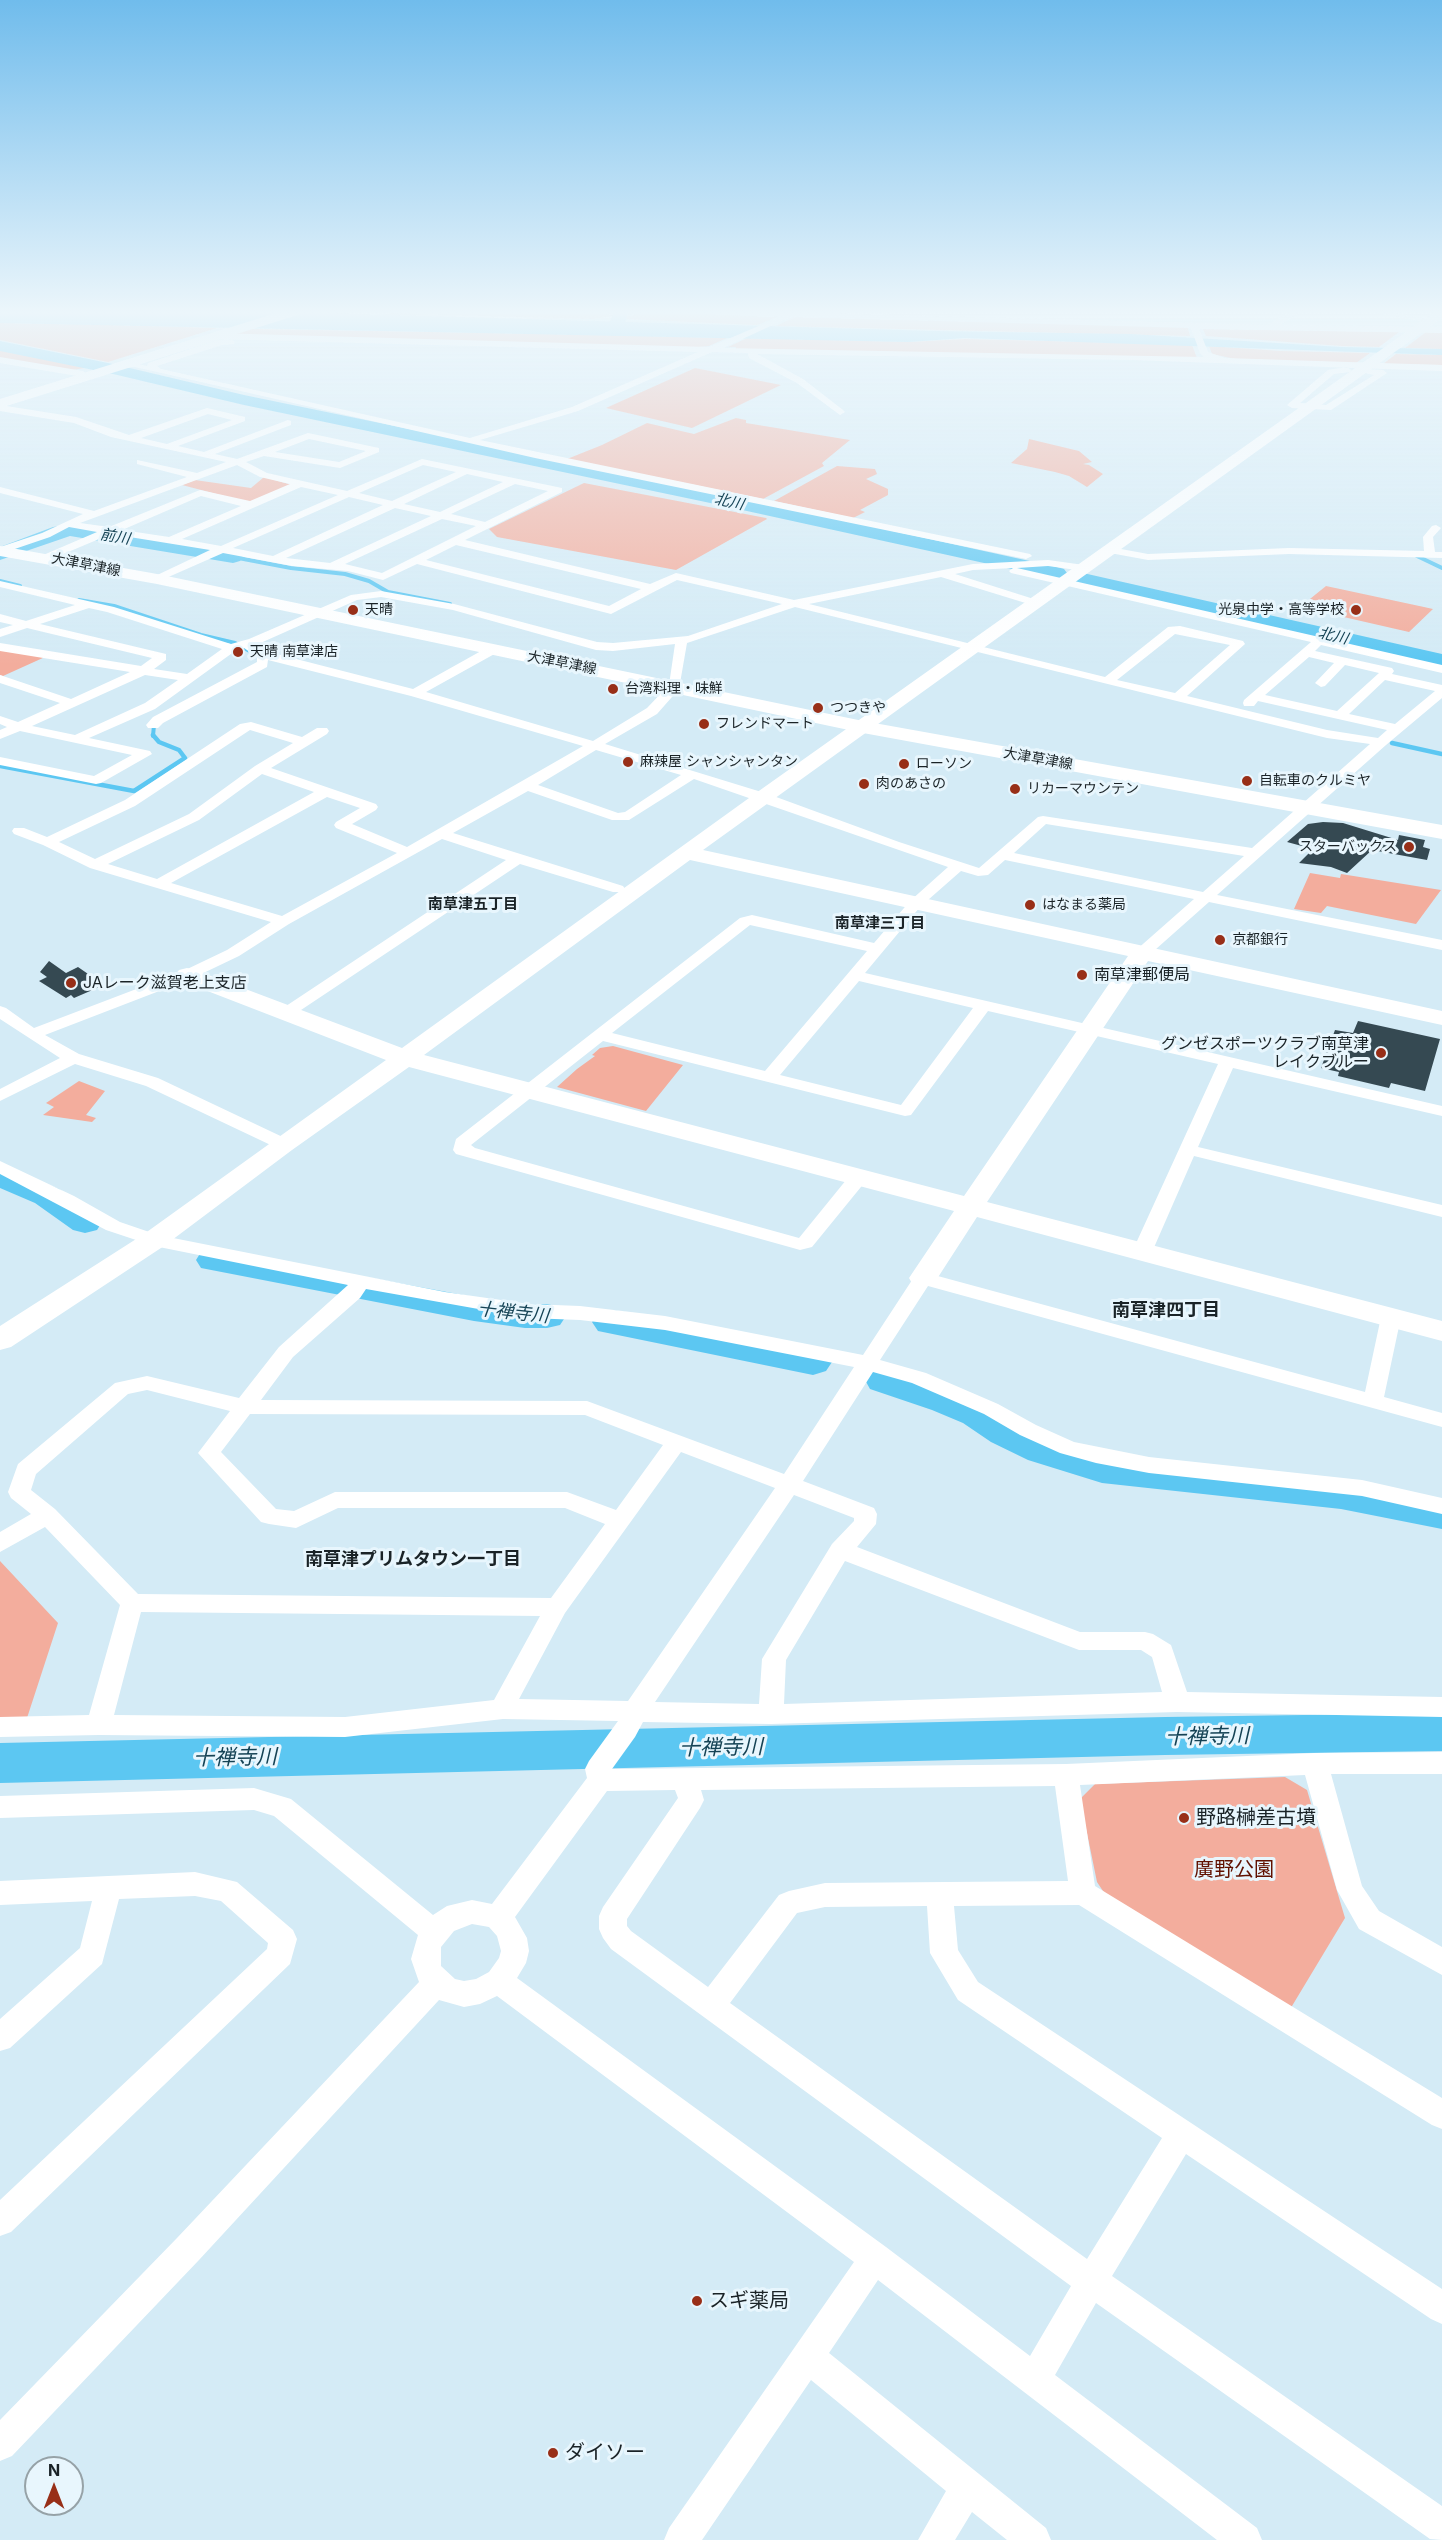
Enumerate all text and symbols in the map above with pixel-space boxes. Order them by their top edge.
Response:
water label: 北川 [712,490,746,514]
water label: 前川 [99,526,131,548]
street label: 大津草津線 [50,550,122,580]
place label: 天晴 [365,602,393,618]
place label: 光泉中学・高等学校 [1218,602,1344,618]
marker: 天晴 [346,603,360,617]
marker: 光泉中学・高等学校 [1349,603,1363,617]
water label: 北川 [1316,624,1350,648]
place label: 天晴 南草津店 [250,644,338,660]
marker: 天晴 南草津店 [231,645,245,659]
street label: 大津草津線 [526,648,598,678]
place label: 台湾料理・味鮮 [625,681,723,697]
marker: 台湾料理・味鮮 [606,682,620,696]
place label: つつきや [830,700,886,716]
marker: つつきや [811,701,825,715]
place label: フレンドマート [716,716,814,732]
marker: フレンドマート [697,717,711,731]
street label: 大津草津線 [1002,745,1074,773]
place label: 麻辣屋 シャンシャンタン [640,754,798,770]
marker: 麻辣屋 シャンシャンタン [621,755,635,769]
place label: ローソン [916,756,972,772]
marker: ローソン [897,757,911,771]
place label: 自転車のクルミヤ [1259,773,1371,789]
marker: 自転車のクルミヤ [1240,774,1254,788]
place label: 肉のあさの [876,776,946,792]
marker: 肉のあさの [857,777,871,791]
place label: リカーマウンテン [1027,781,1139,797]
marker: リカーマウンテン [1008,782,1022,796]
place label: スターバックス [1299,839,1397,855]
marker: スターバックス [1402,840,1416,854]
district label: 南草津五丁目 [428,895,518,913]
place label: はなまる薬局 [1042,897,1126,913]
marker: はなまる薬局 [1023,898,1037,912]
district label: 南草津三丁目 [835,914,925,932]
place label: 京都銀行 [1232,932,1288,948]
marker: 京都銀行 [1213,933,1227,947]
place label: 南草津郵便局 [1094,965,1190,985]
marker: 南草津郵便局 [1075,968,1089,982]
place label: JAレーク滋賀老上支店 [83,973,247,993]
marker: JAレーク滋賀老上支店 [64,976,78,990]
place label: グンゼスポーツクラブ南草津 レイクブルー [1161,1034,1369,1072]
marker: グンゼスポーツクラブ南草津 レイクブルー [1374,1046,1388,1060]
water label: 十禅寺川 [476,1298,550,1328]
district label: 南草津四丁目 [1112,1300,1220,1322]
district label: 南草津プリムタウン一丁目 [305,1549,521,1571]
water label: 十禅寺川 [1165,1724,1249,1750]
water label: 十禅寺川 [679,1735,763,1761]
water label: 十禅寺川 [193,1745,277,1771]
place label: 野路榊差古墳 [1196,1806,1316,1830]
marker: 野路榊差古墳 [1177,1811,1191,1825]
park label: 廣野公園 [1194,1858,1274,1882]
place label: スギ薬局 [709,2289,789,2313]
marker: スギ薬局 [690,2294,704,2308]
place label: ダイソー [565,2441,645,2465]
marker: ダイソー [546,2446,560,2460]
north arrow [24,2456,84,2516]
text: N [48,2460,60,2480]

